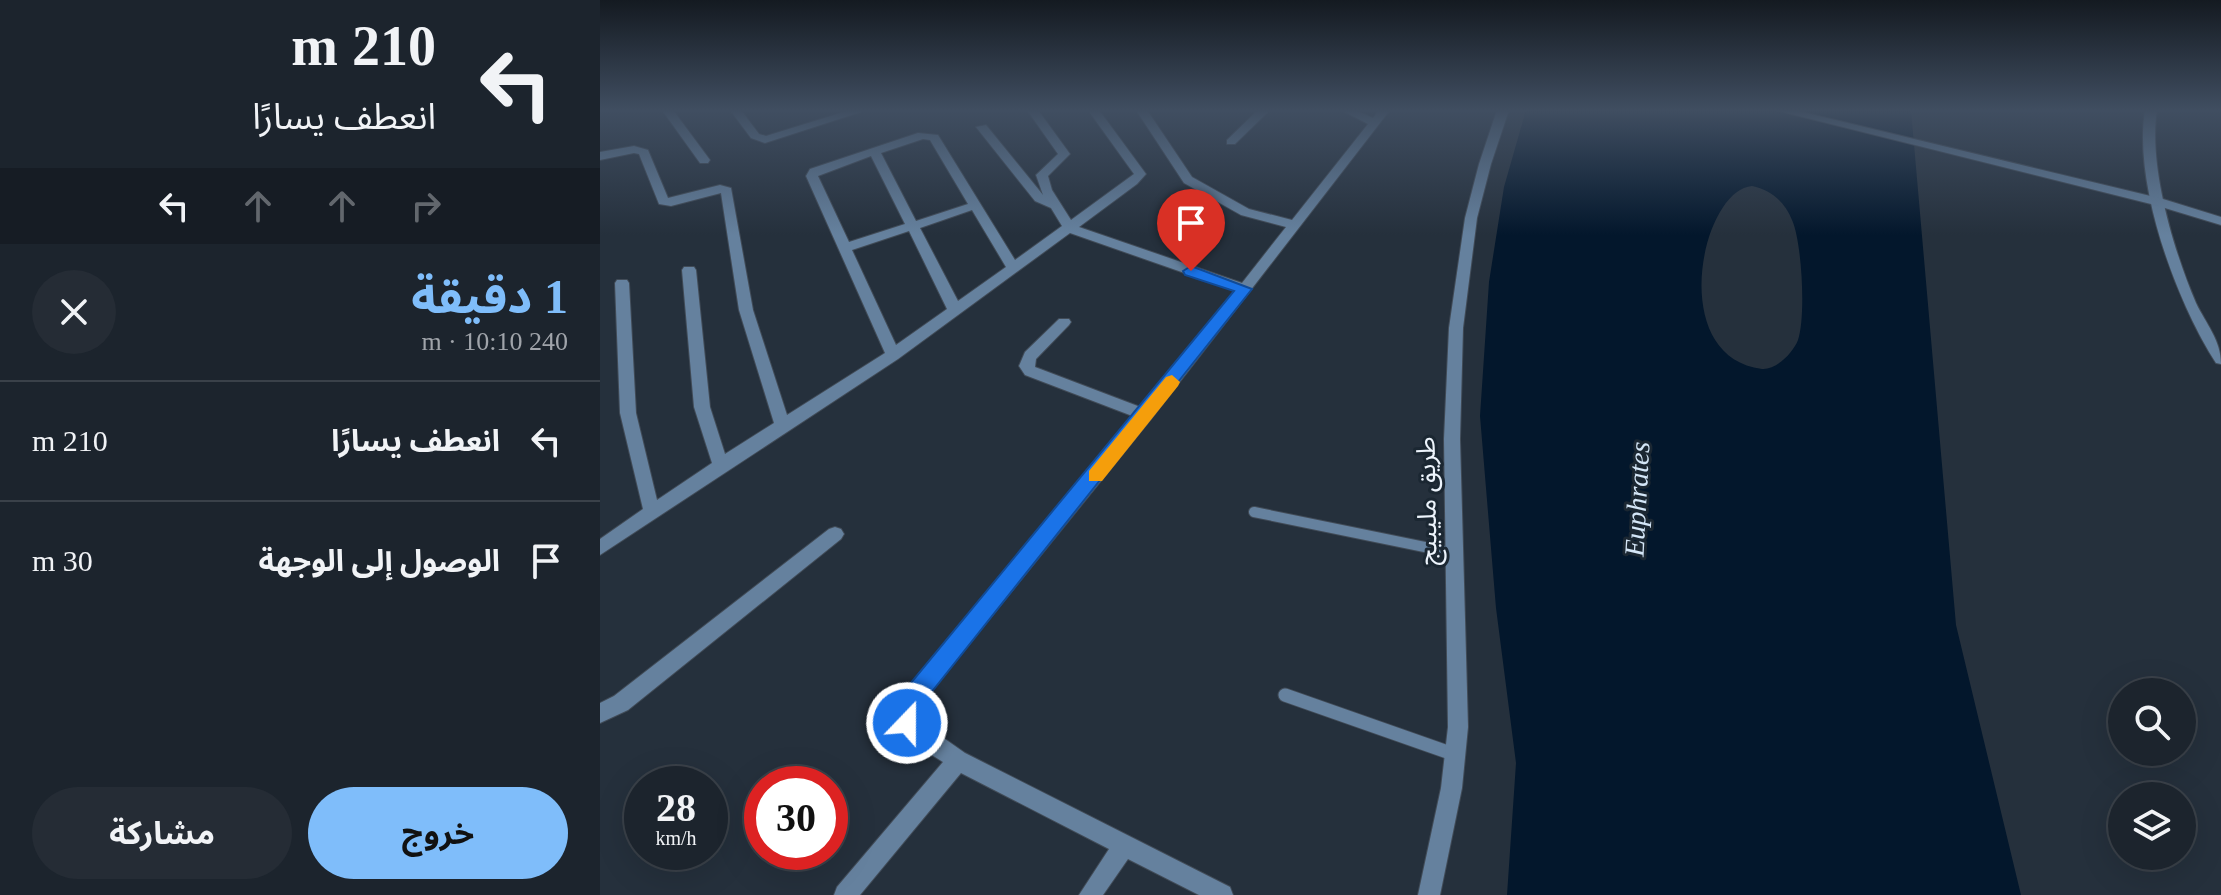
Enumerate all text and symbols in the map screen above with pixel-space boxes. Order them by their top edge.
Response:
text: 210 m [291,15,436,77]
icon: left [464,32,568,136]
text: انعطف يسارًا [252,97,436,137]
icon: left [152,184,196,228]
icon: ahead [236,184,280,228]
icon: ahead [320,184,364,228]
icon: right [404,184,448,228]
pin [1157,189,1225,271]
icon: arrive [1169,201,1213,245]
button: close [32,270,116,354]
text: 1 دقيقة [411,270,568,323]
text: 240 m · 10:10 [421,327,568,356]
icon: left [524,419,568,463]
text: 210 m [32,424,108,457]
text: انعطف يسارًا [331,424,500,457]
street label: طريق مليبيج [1411,436,1448,566]
water label: Euphrates [1618,441,1655,558]
icon: arrive [524,539,568,583]
text: 30 m [32,544,93,577]
text: الوصول إلى الوجهة [258,544,500,577]
map controls [2108,678,2196,870]
button: search [2108,678,2196,766]
position arrow [865,681,949,765]
speed limit sign: 30 [744,766,848,870]
button: layers [2108,782,2196,870]
text: 28 [656,785,696,830]
button: مشاركة [32,787,292,879]
button: خروج [308,787,568,879]
text: km/h [655,827,697,849]

